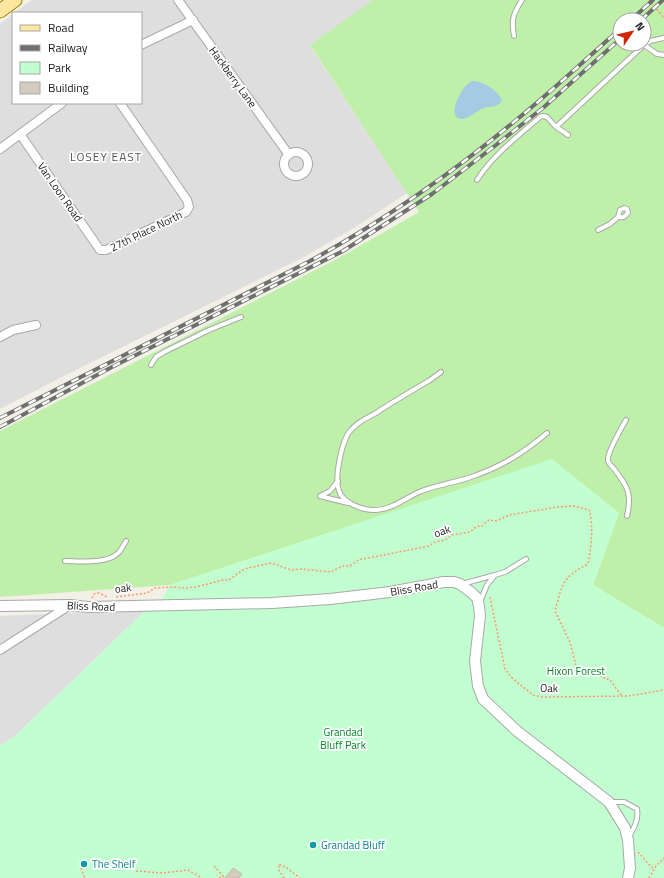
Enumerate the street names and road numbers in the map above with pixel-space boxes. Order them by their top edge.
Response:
street label: Hackberry Lane [205,43,261,111]
street label: Van Loon Road [34,159,86,225]
street label: 27th Place North [107,207,185,255]
street label: oak [432,520,453,541]
street label: Bliss Road [389,576,439,600]
street label: oak [114,579,133,597]
street label: Bliss Road [67,597,116,615]
street label: Oak [540,680,559,696]

